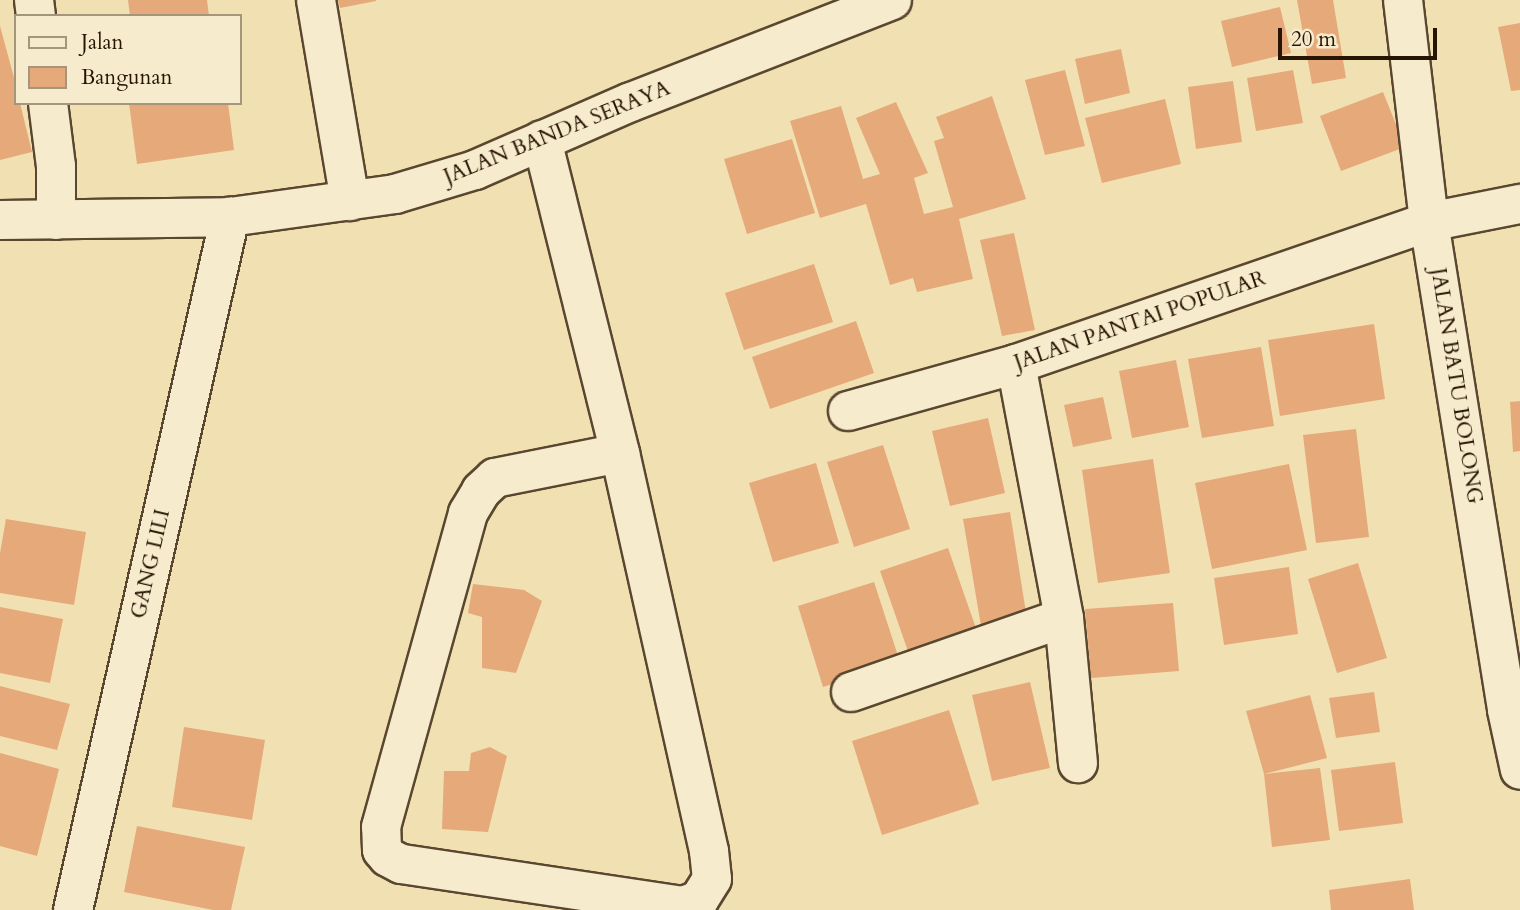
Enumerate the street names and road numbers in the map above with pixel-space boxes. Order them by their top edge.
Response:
street label: JALAN BANDA SERAYA [440,76,674,190]
street label: JALAN PANTAI POPULAR [1011,266,1269,376]
street label: JALAN BATU BOLONG [1425,266,1487,506]
street label: GANG LILI [126,507,176,621]

